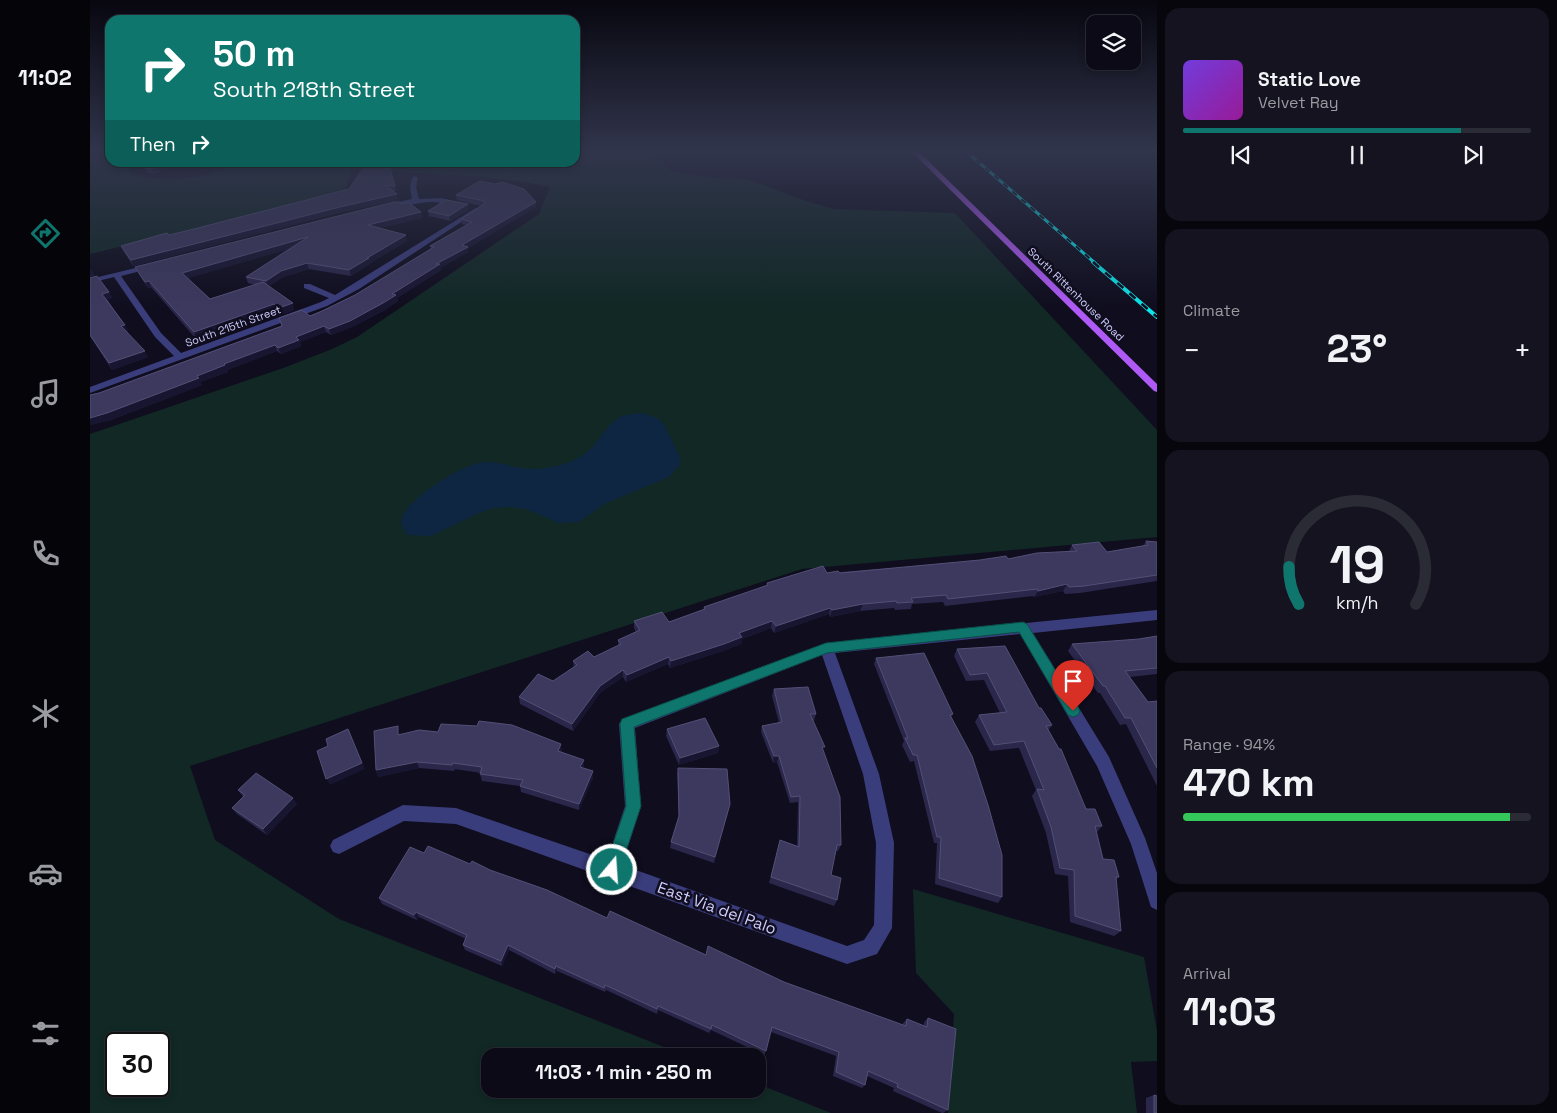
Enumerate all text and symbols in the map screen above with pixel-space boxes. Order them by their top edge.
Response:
map controls [1086,15,1141,70]
button: layers [1086,15,1141,70]
text: 50 m [213,32,295,76]
icon: right [130,35,195,100]
text: 11:02 [18,63,72,91]
text: Static Love [1258,67,1361,92]
text: South 218th Street [213,75,415,103]
text: Velvet Ray [1258,92,1339,113]
icon: right [186,130,214,158]
text: Then [130,132,176,157]
icon: previous [1227,141,1255,169]
icon: pause [1343,141,1371,169]
icon: next [1459,141,1487,169]
icon: directions [28,216,63,251]
street label: South Rittenhouse Road [1025,244,1127,344]
text: Climate [1183,300,1240,321]
street label: South 215th Street [183,302,283,350]
text: 23° [1327,325,1387,373]
text: − [1183,332,1200,368]
text: + [1514,332,1531,368]
icon: music [28,376,63,411]
text: 19 [1329,532,1385,598]
icon: phone [28,536,63,571]
text: km/h [1336,591,1378,614]
pin [1052,660,1094,711]
icon: arrive [1059,667,1087,695]
icon: climate [28,696,63,731]
text: Range · 94% [1183,734,1275,755]
text: 470 km [1183,759,1315,807]
position arrow [585,843,637,895]
icon: car [28,856,63,891]
street label: East Via del Palo [655,877,779,939]
text: Arrival [1183,963,1231,984]
text: 11:03 [1183,988,1276,1036]
icon: filters [28,1016,63,1051]
speed limit sign: 30 [105,1032,170,1097]
text: 11:03 · 1 min · 250 m [535,1060,712,1085]

